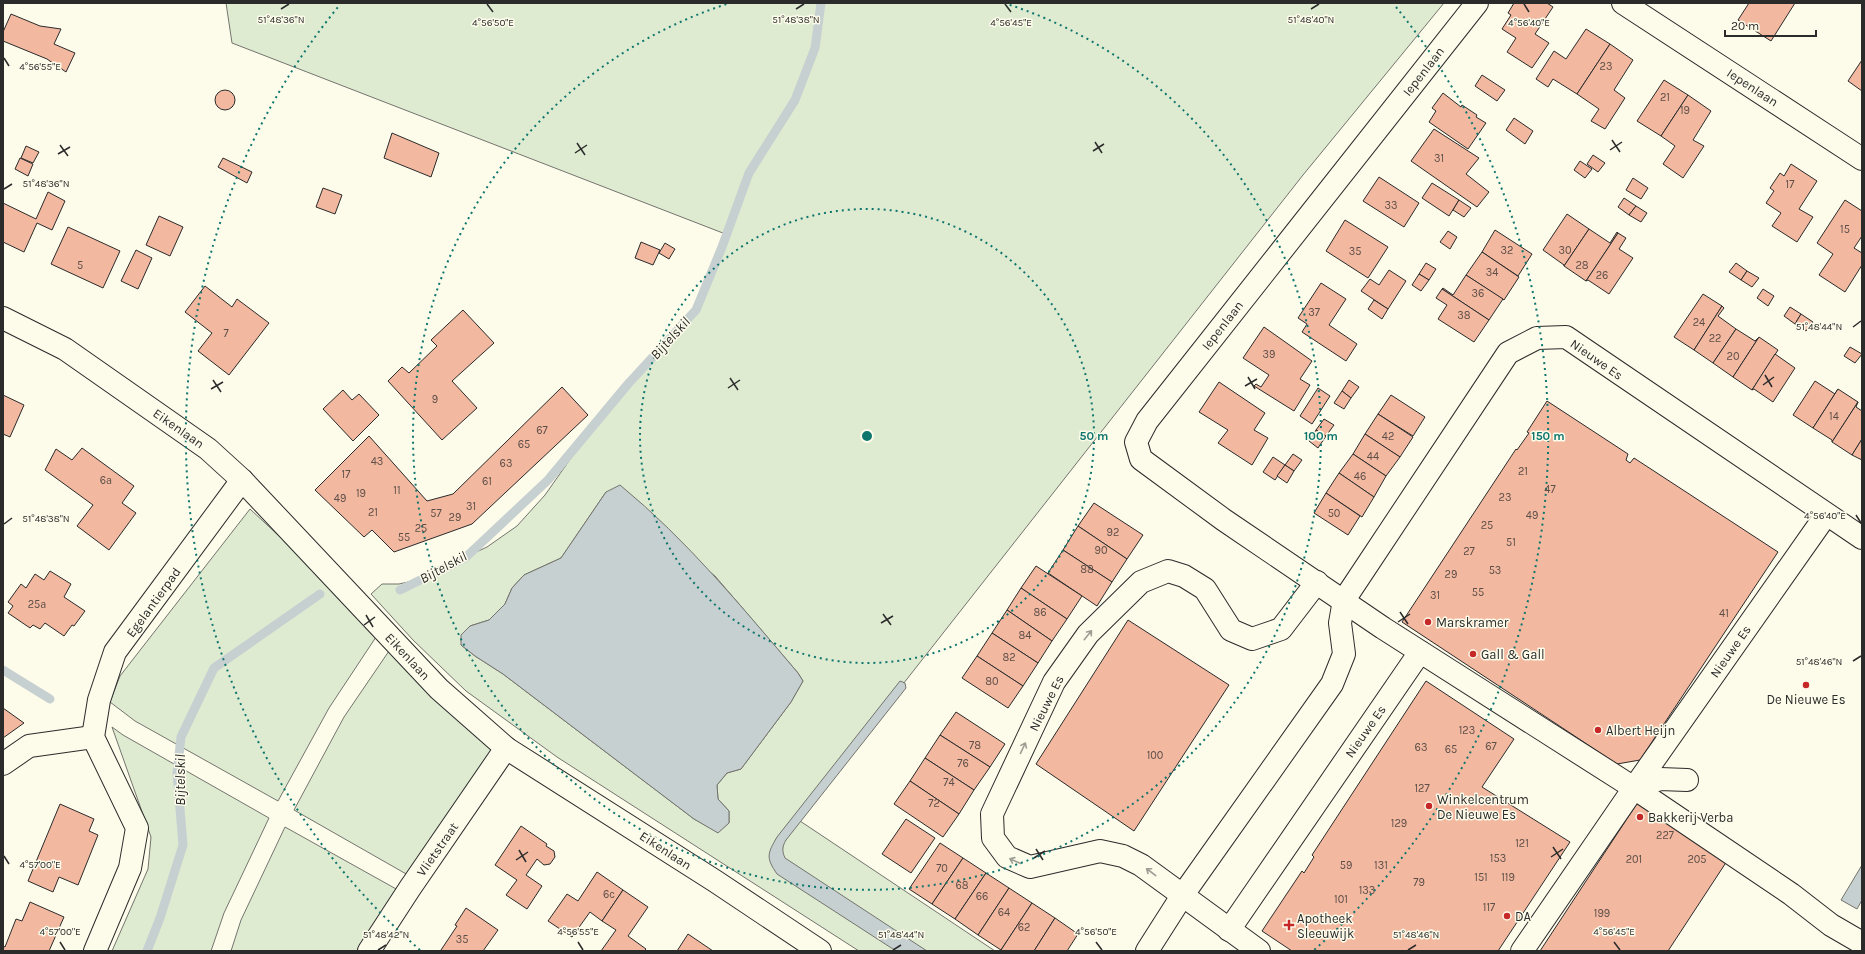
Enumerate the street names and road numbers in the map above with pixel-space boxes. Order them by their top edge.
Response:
street label: Iepenlaan [1400,44,1447,99]
street label: Iepenlaan [1724,65,1781,110]
street label: Iepenlaan [1199,298,1246,353]
street label: Nieuwe Es [1568,336,1626,383]
street label: Eikenlaan [150,405,207,451]
street label: Egelantierpad [123,564,184,640]
street label: Nieuwe Es [1707,622,1754,680]
street label: Eikenlaan [382,630,433,683]
street label: Nieuwe Es [1026,673,1067,734]
street label: Nieuwe Es [1342,702,1389,760]
street label: Vlietstraat [413,819,461,879]
street label: Eikenlaan [637,828,694,873]

